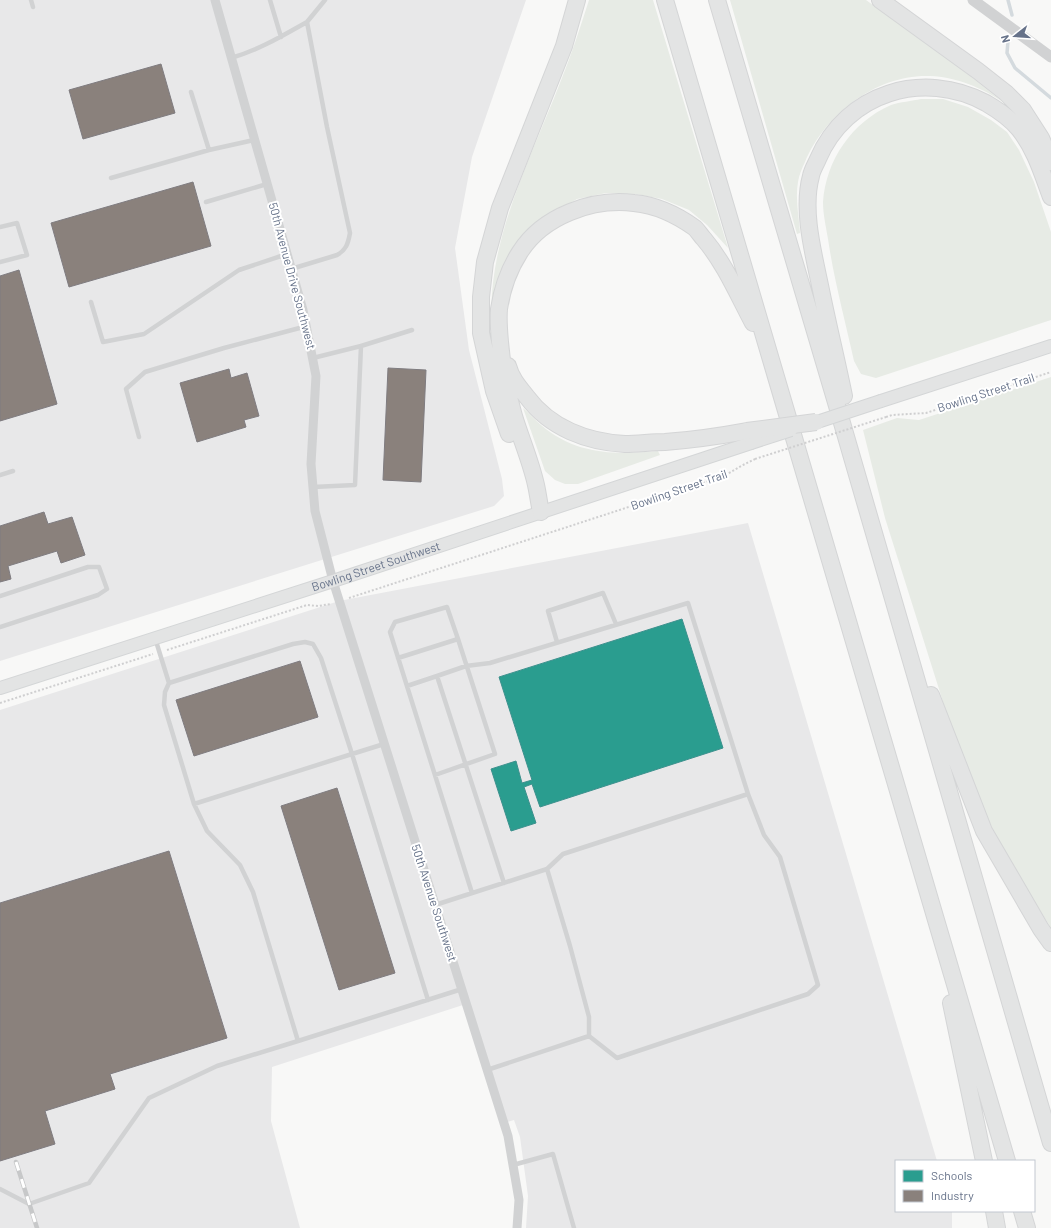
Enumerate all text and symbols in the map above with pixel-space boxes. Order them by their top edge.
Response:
north arrow [995,16,1035,56]
text: N [998,34,1012,44]
street label: 50th Avenue Drive Southwest [267,201,319,351]
street label: Bowling Street Trail [935,370,1036,414]
street label: Bowling Street Trail [629,466,729,512]
street label: Bowling Street Southwest [310,538,442,593]
street label: 50th Avenue Southwest [409,842,461,963]
legend [895,1160,1035,1212]
text: Schools [931,1168,972,1182]
text: Industry [931,1188,974,1202]

